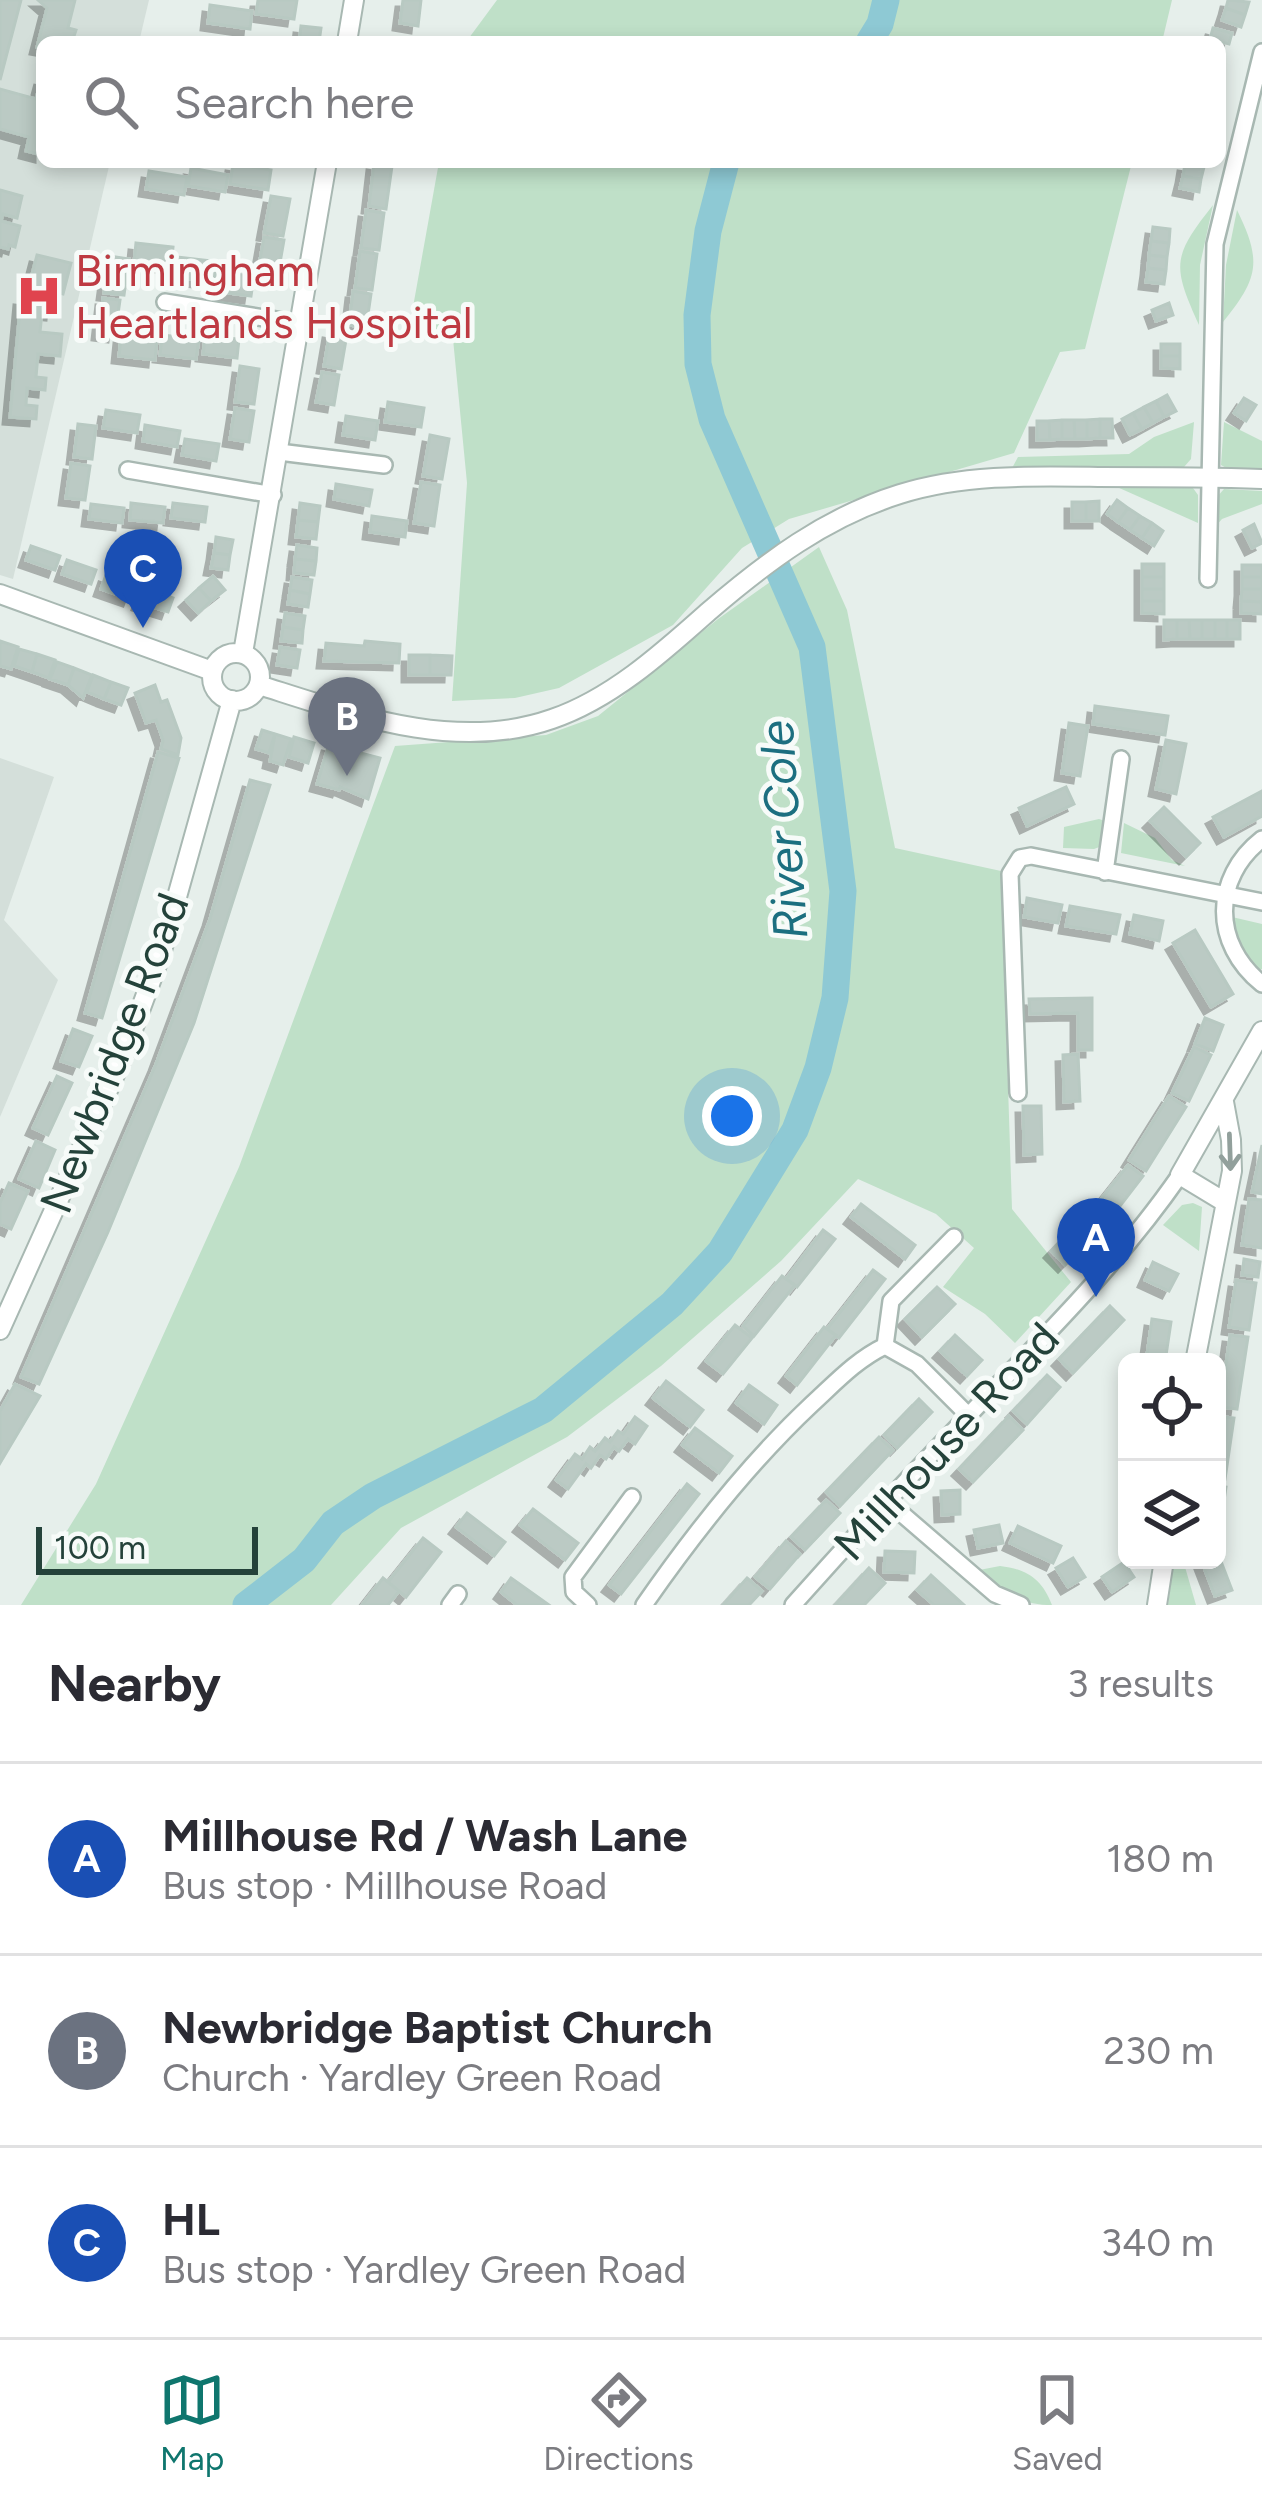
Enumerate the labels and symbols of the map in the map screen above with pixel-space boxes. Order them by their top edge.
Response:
place label: Birmingham Heartlands Hospital [75,243,473,349]
hospital icon: Birmingham Heartlands Hospital [14,271,64,321]
pin: C [104,529,182,628]
pin: B [308,677,386,776]
water label: River Cole [746,718,820,942]
street label: Newbridge Road [28,885,200,1221]
your location [702,1086,762,1146]
one-way arrow [1219,1132,1242,1171]
pin: A [1057,1198,1135,1297]
street label: Millhouse Road [822,1311,1070,1571]
scale bar [36,1521,258,1574]

